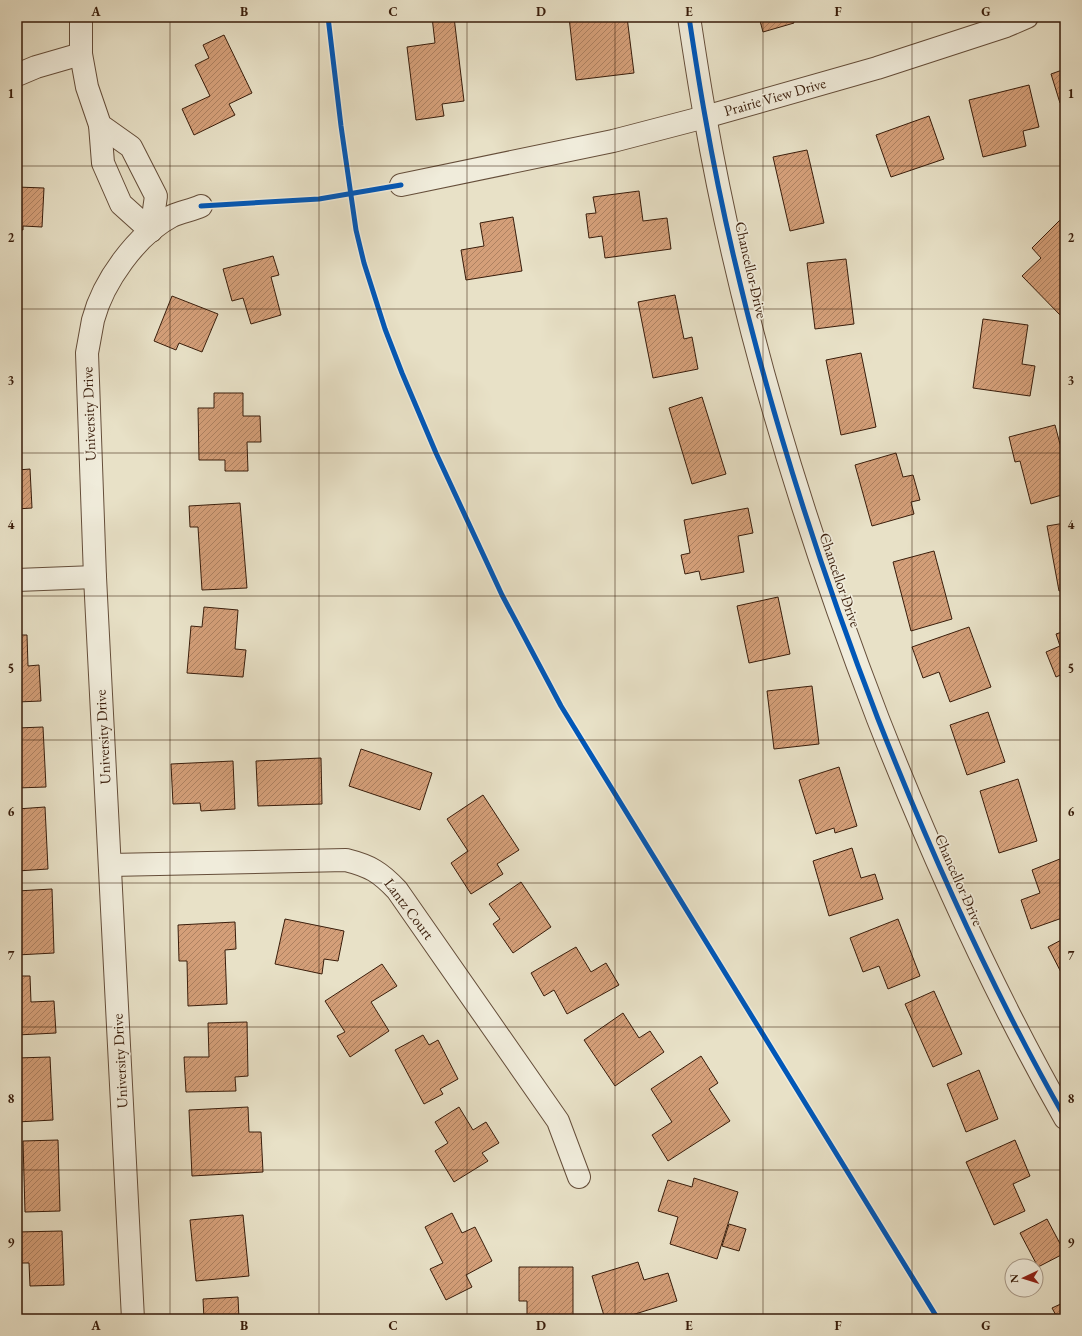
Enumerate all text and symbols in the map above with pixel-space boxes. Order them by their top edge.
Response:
text: A [90,3,101,20]
text: B [240,3,248,20]
text: C [388,3,398,20]
text: D [536,3,546,20]
text: E [685,3,693,20]
text: F [834,3,842,20]
text: G [981,3,991,20]
street label: Prairie View Drive [722,73,828,120]
text: 1 [8,85,15,102]
text: 1 [1068,85,1075,102]
street label: Chancellor Drive [731,220,772,320]
text: 2 [8,229,15,246]
text: 2 [1068,229,1075,246]
street label: University Drive [77,366,100,462]
text: 3 [8,372,15,389]
text: 3 [1068,372,1075,389]
text: 4 [8,516,15,533]
text: 4 [1068,516,1075,533]
street label: Chancellor Drive [815,530,866,630]
text: 5 [8,660,14,677]
text: 5 [1068,660,1074,677]
street label: University Drive [91,689,114,785]
text: 6 [8,803,15,820]
text: 6 [1068,803,1075,820]
street label: Chancellor Drive [931,831,988,929]
street label: Lantz Court [380,874,439,943]
text: 7 [8,947,15,964]
text: 7 [1068,947,1075,964]
street label: University Drive [108,1013,131,1109]
text: 8 [8,1090,15,1107]
text: 8 [1068,1090,1075,1107]
text: 9 [8,1234,15,1251]
text: 9 [1068,1234,1075,1251]
north arrow [1004,1258,1044,1298]
text: N [1007,1274,1021,1284]
text: A [90,1317,101,1334]
text: B [240,1317,248,1334]
text: C [388,1317,398,1334]
text: D [536,1317,546,1334]
text: E [685,1317,693,1334]
text: F [834,1317,842,1334]
text: G [981,1317,991,1334]

